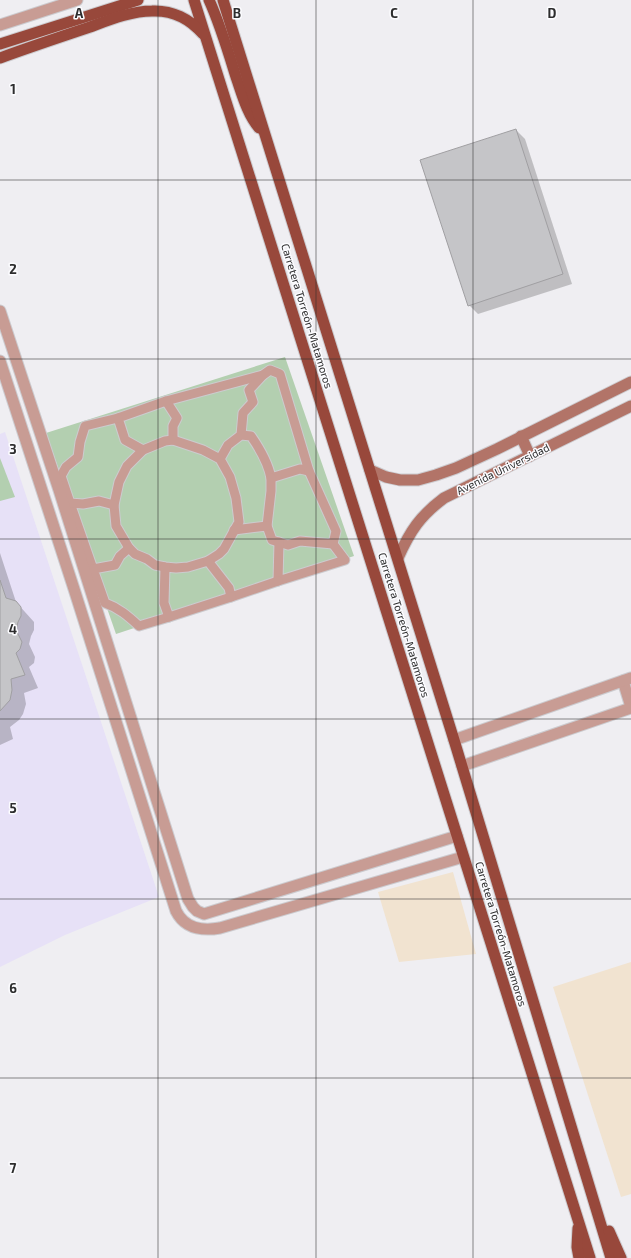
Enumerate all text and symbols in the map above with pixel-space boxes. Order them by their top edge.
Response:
text: A [75,5,84,21]
text: B [233,5,241,21]
text: C [390,5,398,21]
text: D [548,5,557,21]
text: 1 [10,81,16,97]
street label: Carretera Torreón-Matamoros [279,242,336,390]
text: 2 [9,261,17,277]
street label: Avenida Universidad [454,440,551,497]
text: 3 [9,441,17,457]
street label: Carretera Torreón-Matamoros [376,551,433,699]
text: 4 [9,621,17,637]
text: 5 [9,800,17,816]
street label: Carretera Torreón-Matamoros [473,860,530,1008]
text: 6 [9,980,17,996]
text: 7 [10,1160,17,1176]

